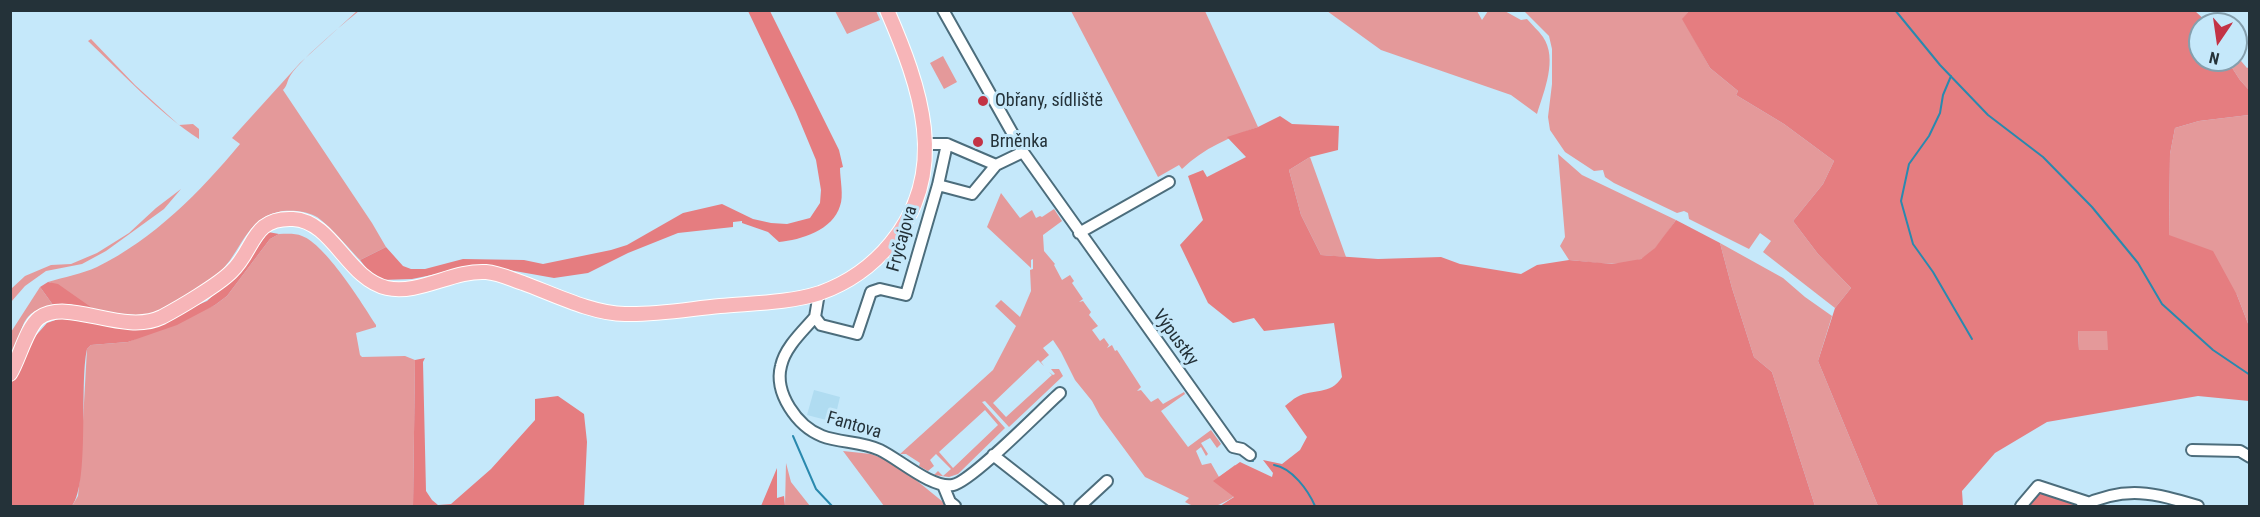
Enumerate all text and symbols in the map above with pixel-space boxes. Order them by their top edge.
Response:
north arrow [2188,12,2248,72]
text: N [2207,48,2221,68]
place label: Obřany, sídliště [995,90,1103,112]
marker: Obřany, sídliště [976,94,990,108]
place label: Brněnka [990,131,1048,153]
marker: Brněnka [971,135,985,149]
street label: Fryčajova [883,204,923,274]
street label: Výpustky [1147,306,1203,370]
street label: Fantova [824,408,884,444]

